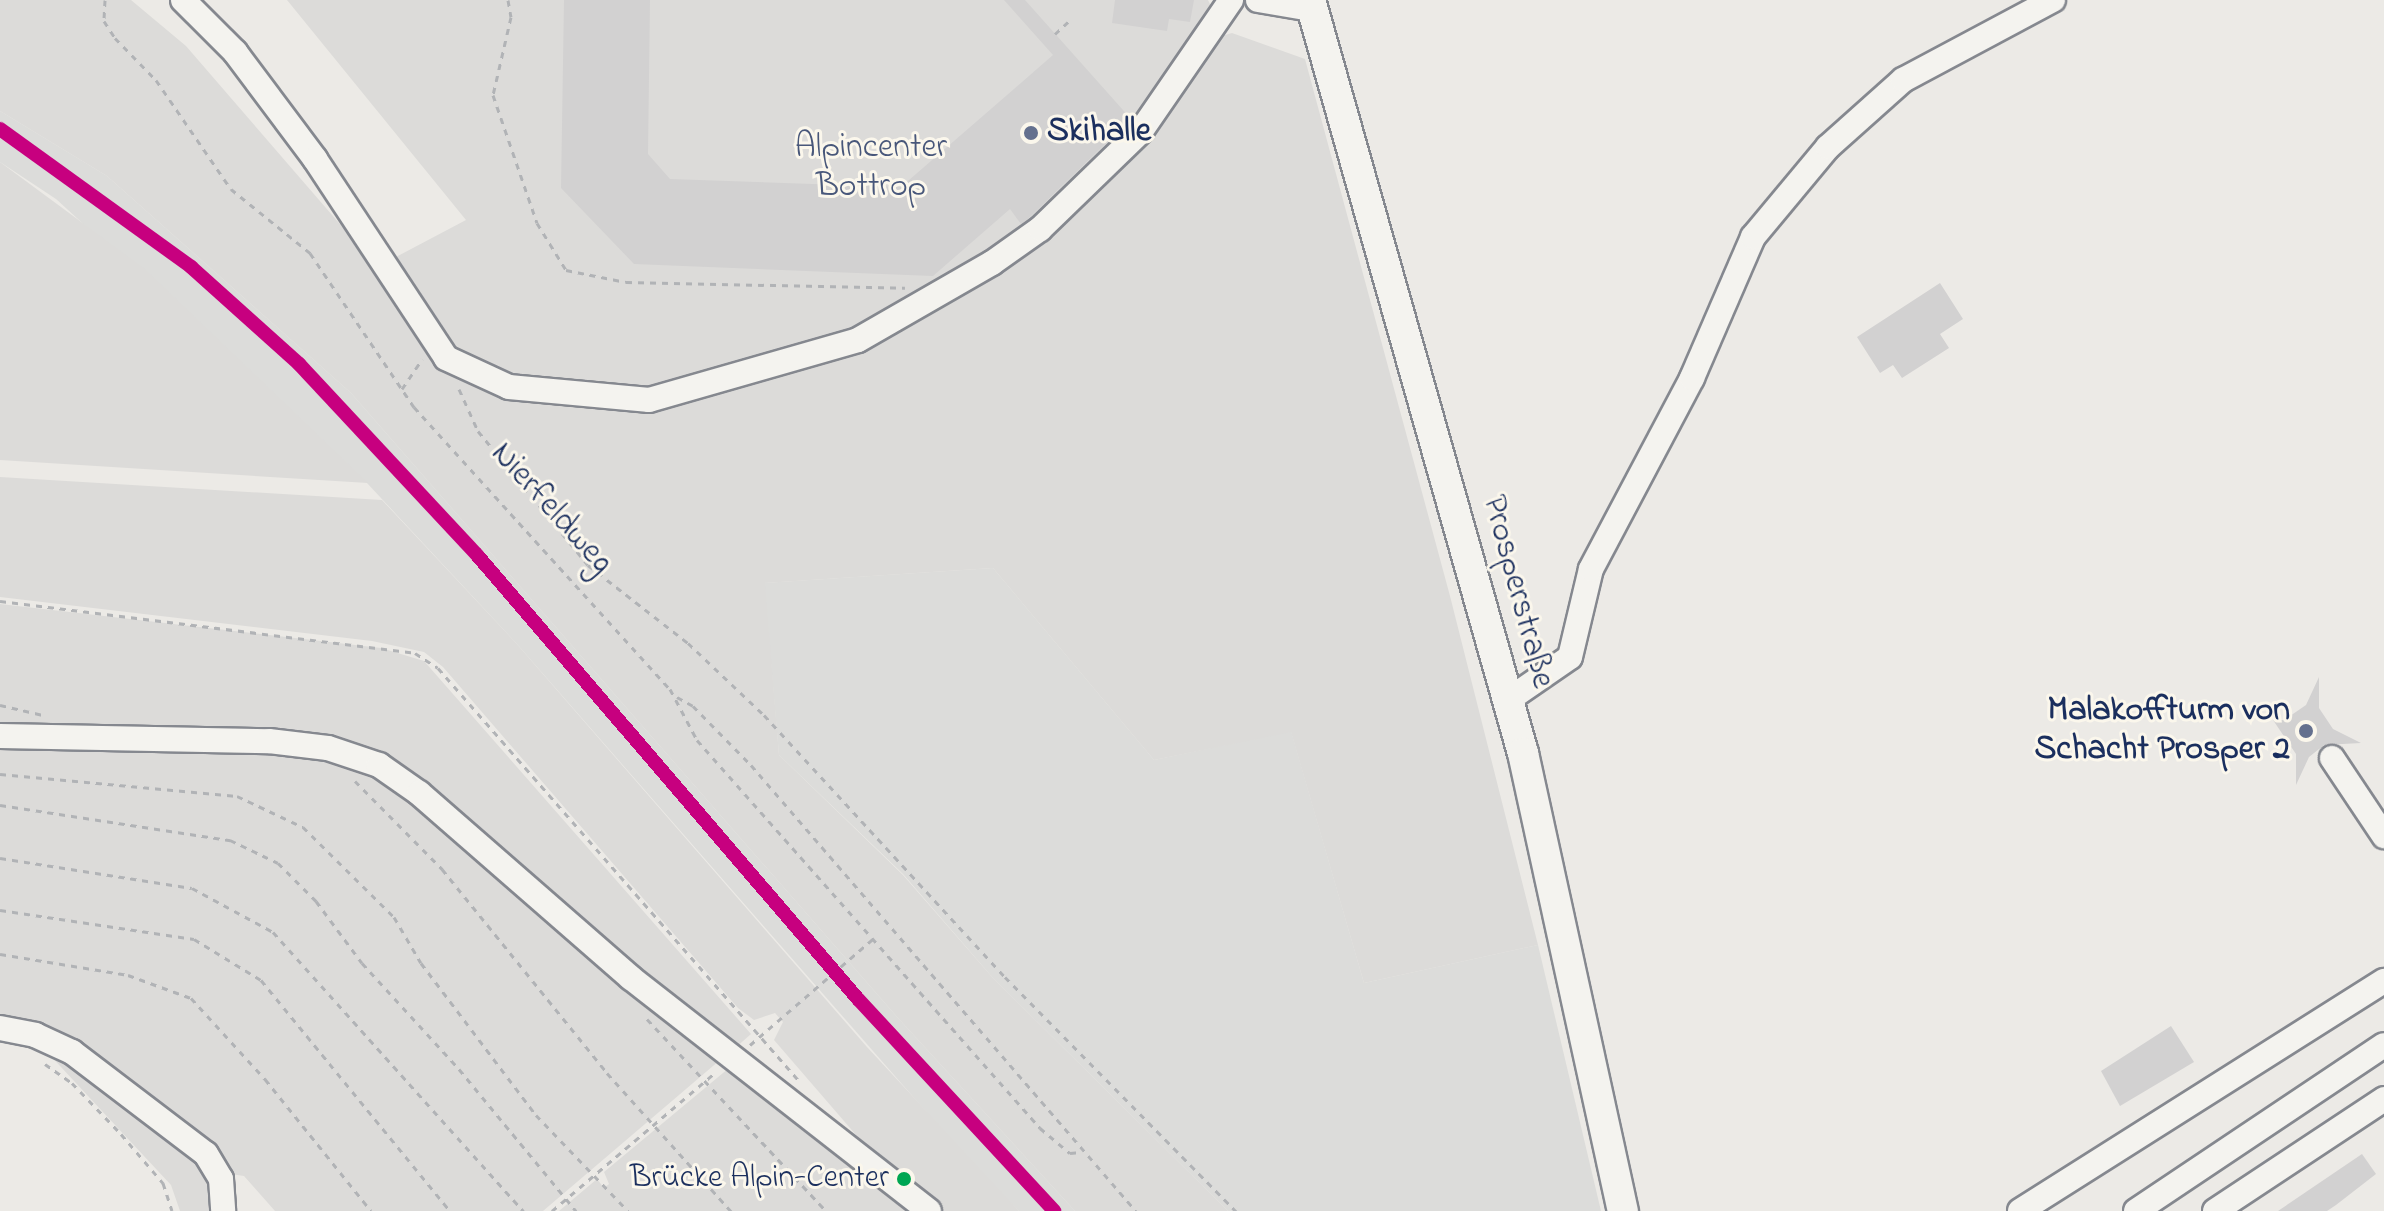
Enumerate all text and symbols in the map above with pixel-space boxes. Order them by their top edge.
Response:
place label: Skihalle [1047,113,1151,153]
marker: Skihalle [1022,124,1040,142]
park label: Alpincenter Bottrop [795,128,947,208]
street label: Nierfeldweg [481,435,621,583]
street label: Prosperstraße [1472,491,1562,693]
place label: Malakoffturm von Schacht Prosper 2 [2035,691,2290,770]
marker: Malakoffturm von Schacht Prosper 2 [2297,722,2315,740]
place label: Brücke Alpin-Center [630,1160,889,1198]
marker: Brücke Alpin-Center [896,1171,912,1187]

